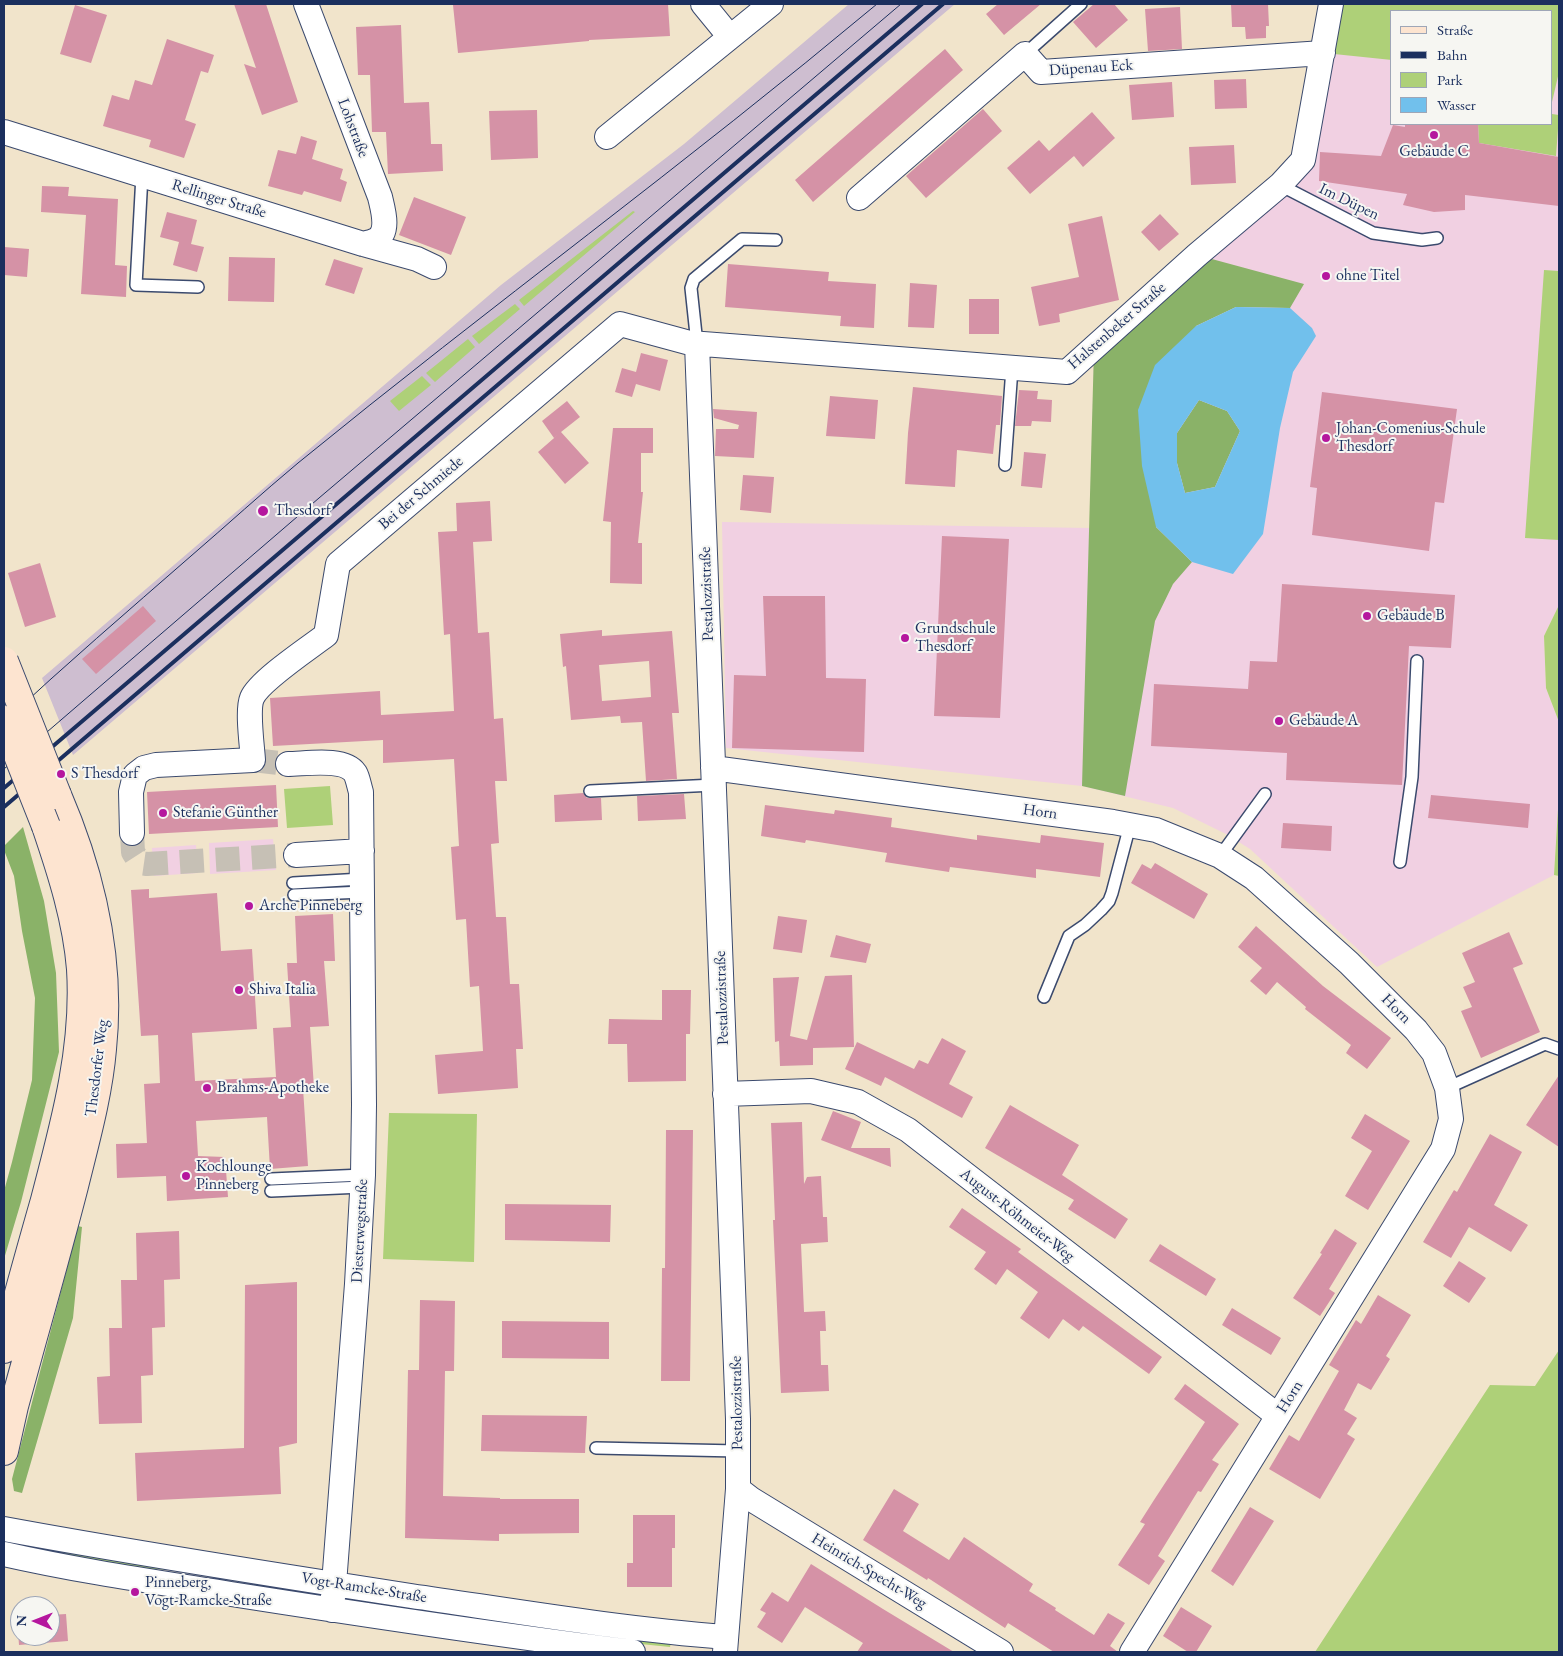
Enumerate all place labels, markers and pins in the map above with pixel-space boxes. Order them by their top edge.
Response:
marker: Gebäude C [1428,129,1440,141]
place label: Gebäude C [1399,142,1469,162]
place label: ohne Titel [1336,266,1400,286]
marker: ohne Titel [1320,270,1332,282]
place label: Johan-Comenius-Schule Thesdorf [1336,419,1486,457]
marker: Johan-Comenius-Schule Thesdorf [1320,432,1332,444]
place label: Thesdorf [274,501,331,521]
marker: Thesdorf [256,504,270,518]
place label: Gebäude B [1377,606,1445,626]
marker: Gebäude B [1361,610,1373,622]
place label: Grundschule Thesdorf [915,619,995,657]
marker: Grundschule Thesdorf [899,632,911,644]
place label: Gebäude A [1289,711,1358,731]
marker: Gebäude A [1273,715,1285,727]
place label: S Thesdorf [71,764,138,784]
marker: S Thesdorf [55,768,67,780]
place label: Stefanie Günther [173,803,278,823]
marker: Stefanie Günther [157,807,169,819]
place label: Arche Pinneberg [259,896,362,916]
marker: Arche Pinneberg [243,900,255,912]
place label: Shiva Italia [249,980,316,1000]
marker: Shiva Italia [233,984,245,996]
place label: Brahms-Apotheke [217,1078,329,1098]
marker: Brahms-Apotheke [201,1082,213,1094]
place label: Kochlounge Pinneberg [196,1157,271,1195]
marker: Kochlounge Pinneberg [180,1170,192,1182]
place label: Pinneberg, Vogt-Ramcke-Straße [145,1573,272,1611]
marker: Pinneberg, Vogt-Ramcke-Straße [129,1586,141,1598]

